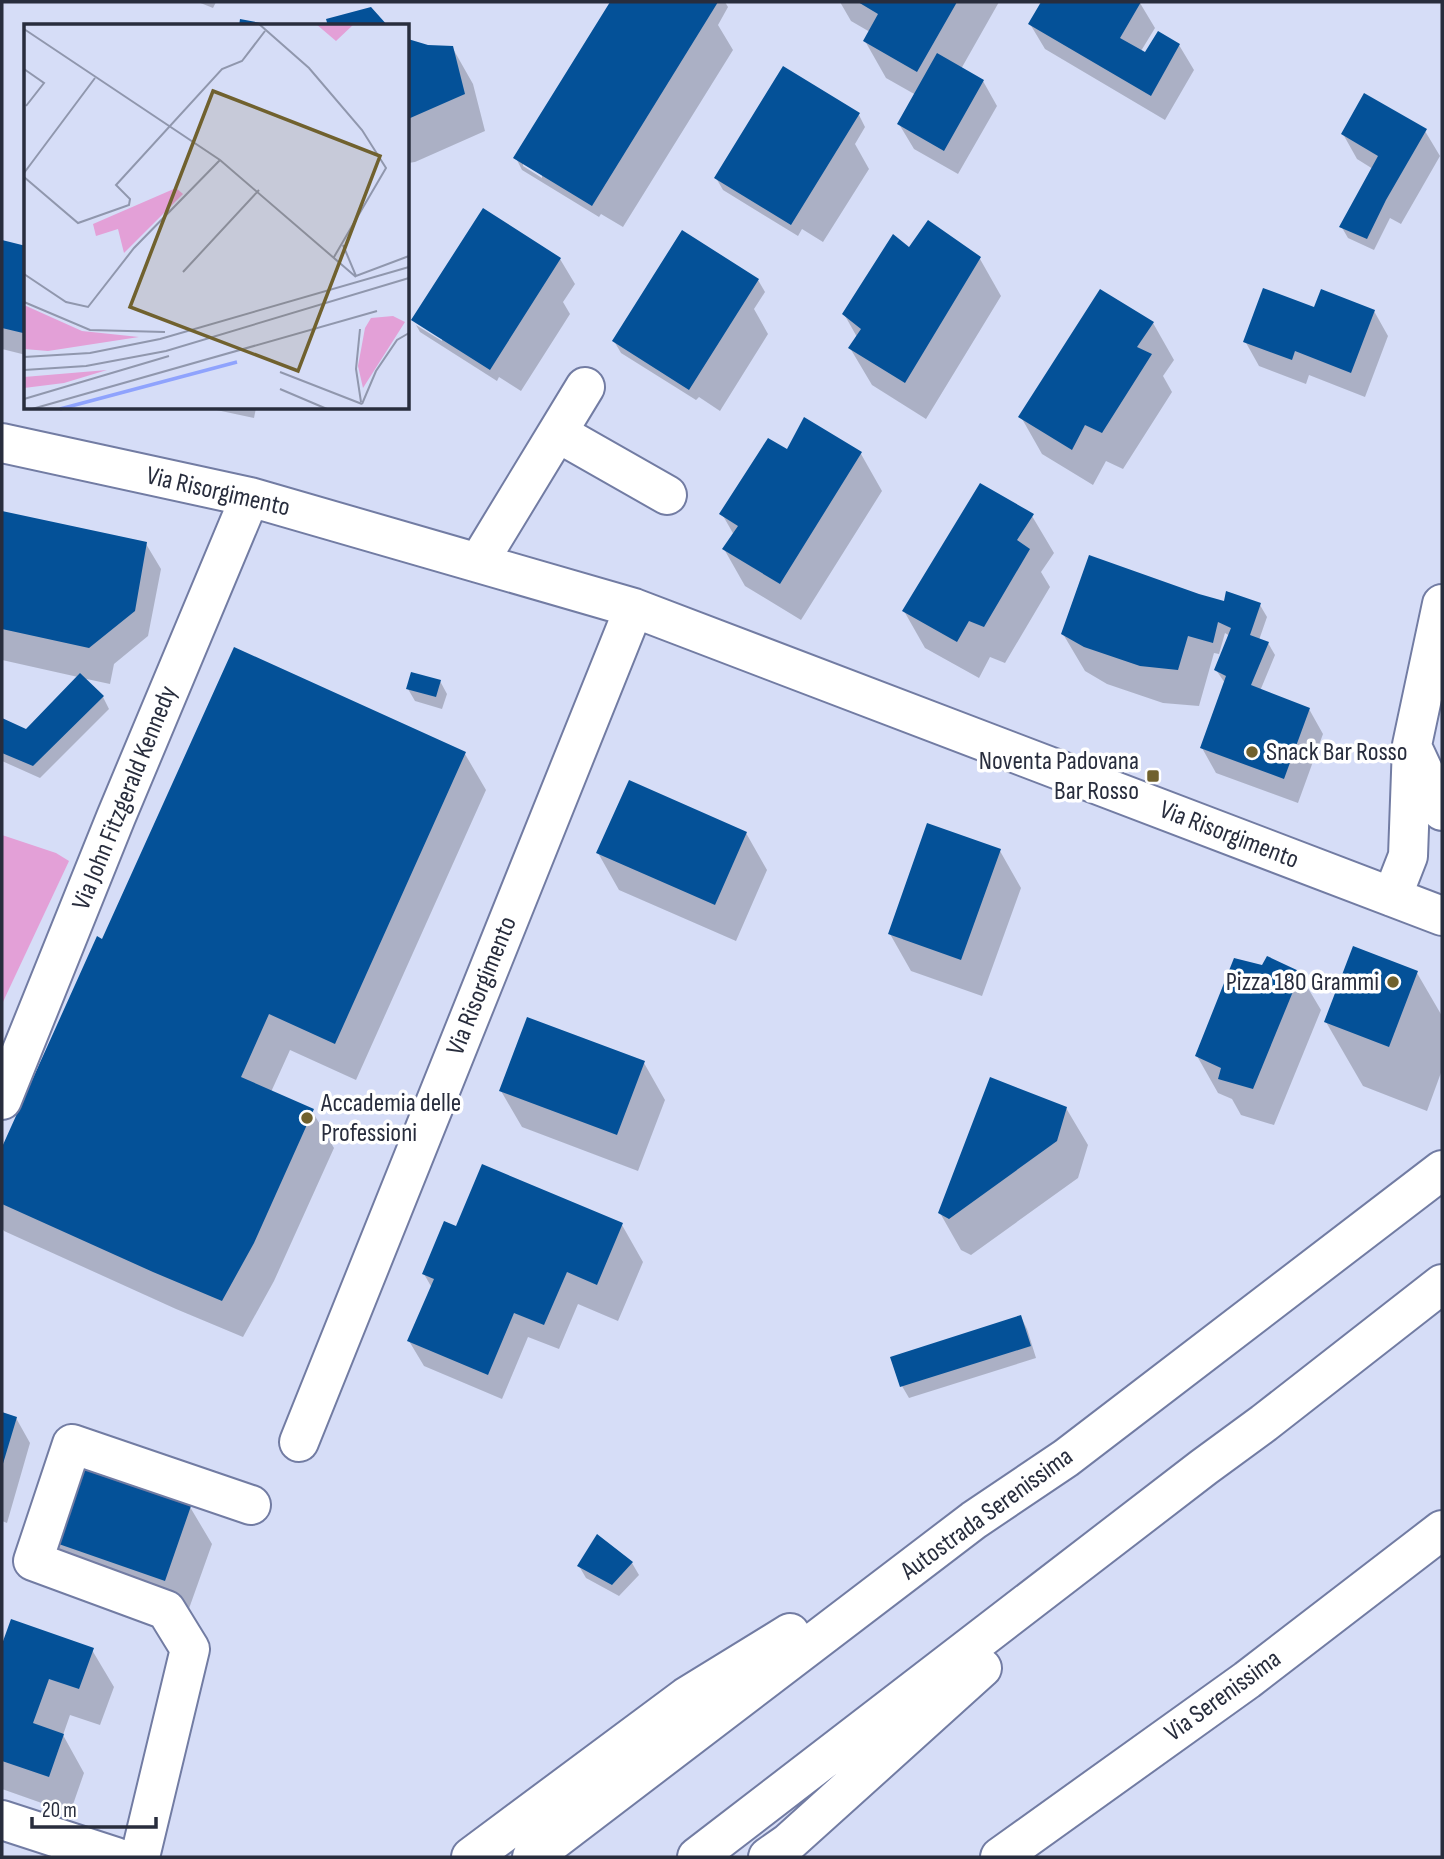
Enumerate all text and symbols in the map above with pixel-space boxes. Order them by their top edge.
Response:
inset map [24,24,410,410]
street label: Via Risorgimento [143,460,293,524]
street label: Via John Fitzgerald Kennedy [66,682,184,914]
place label: Snack Bar Rosso [1266,737,1408,768]
marker: Snack Bar Rosso [1244,744,1260,760]
place label: Noventa Padovana Bar Rosso [979,746,1139,807]
marker: Noventa Padovana Bar Rosso [1145,768,1161,784]
street label: Via Risorgimento [1155,794,1303,876]
street label: Via Risorgimento [440,912,524,1060]
place label: Pizza 180 Grammi [1226,967,1379,998]
marker: Pizza 180 Grammi [1385,974,1401,990]
place label: Accademia delle Professioni [320,1088,461,1149]
marker: Accademia delle Professioni [299,1110,315,1126]
street label: Autostrada Serenissima [894,1441,1079,1587]
street label: Via Serenissima [1159,1644,1287,1748]
scale bar [32,1786,156,1830]
text: 20 m [42,1798,77,1823]

